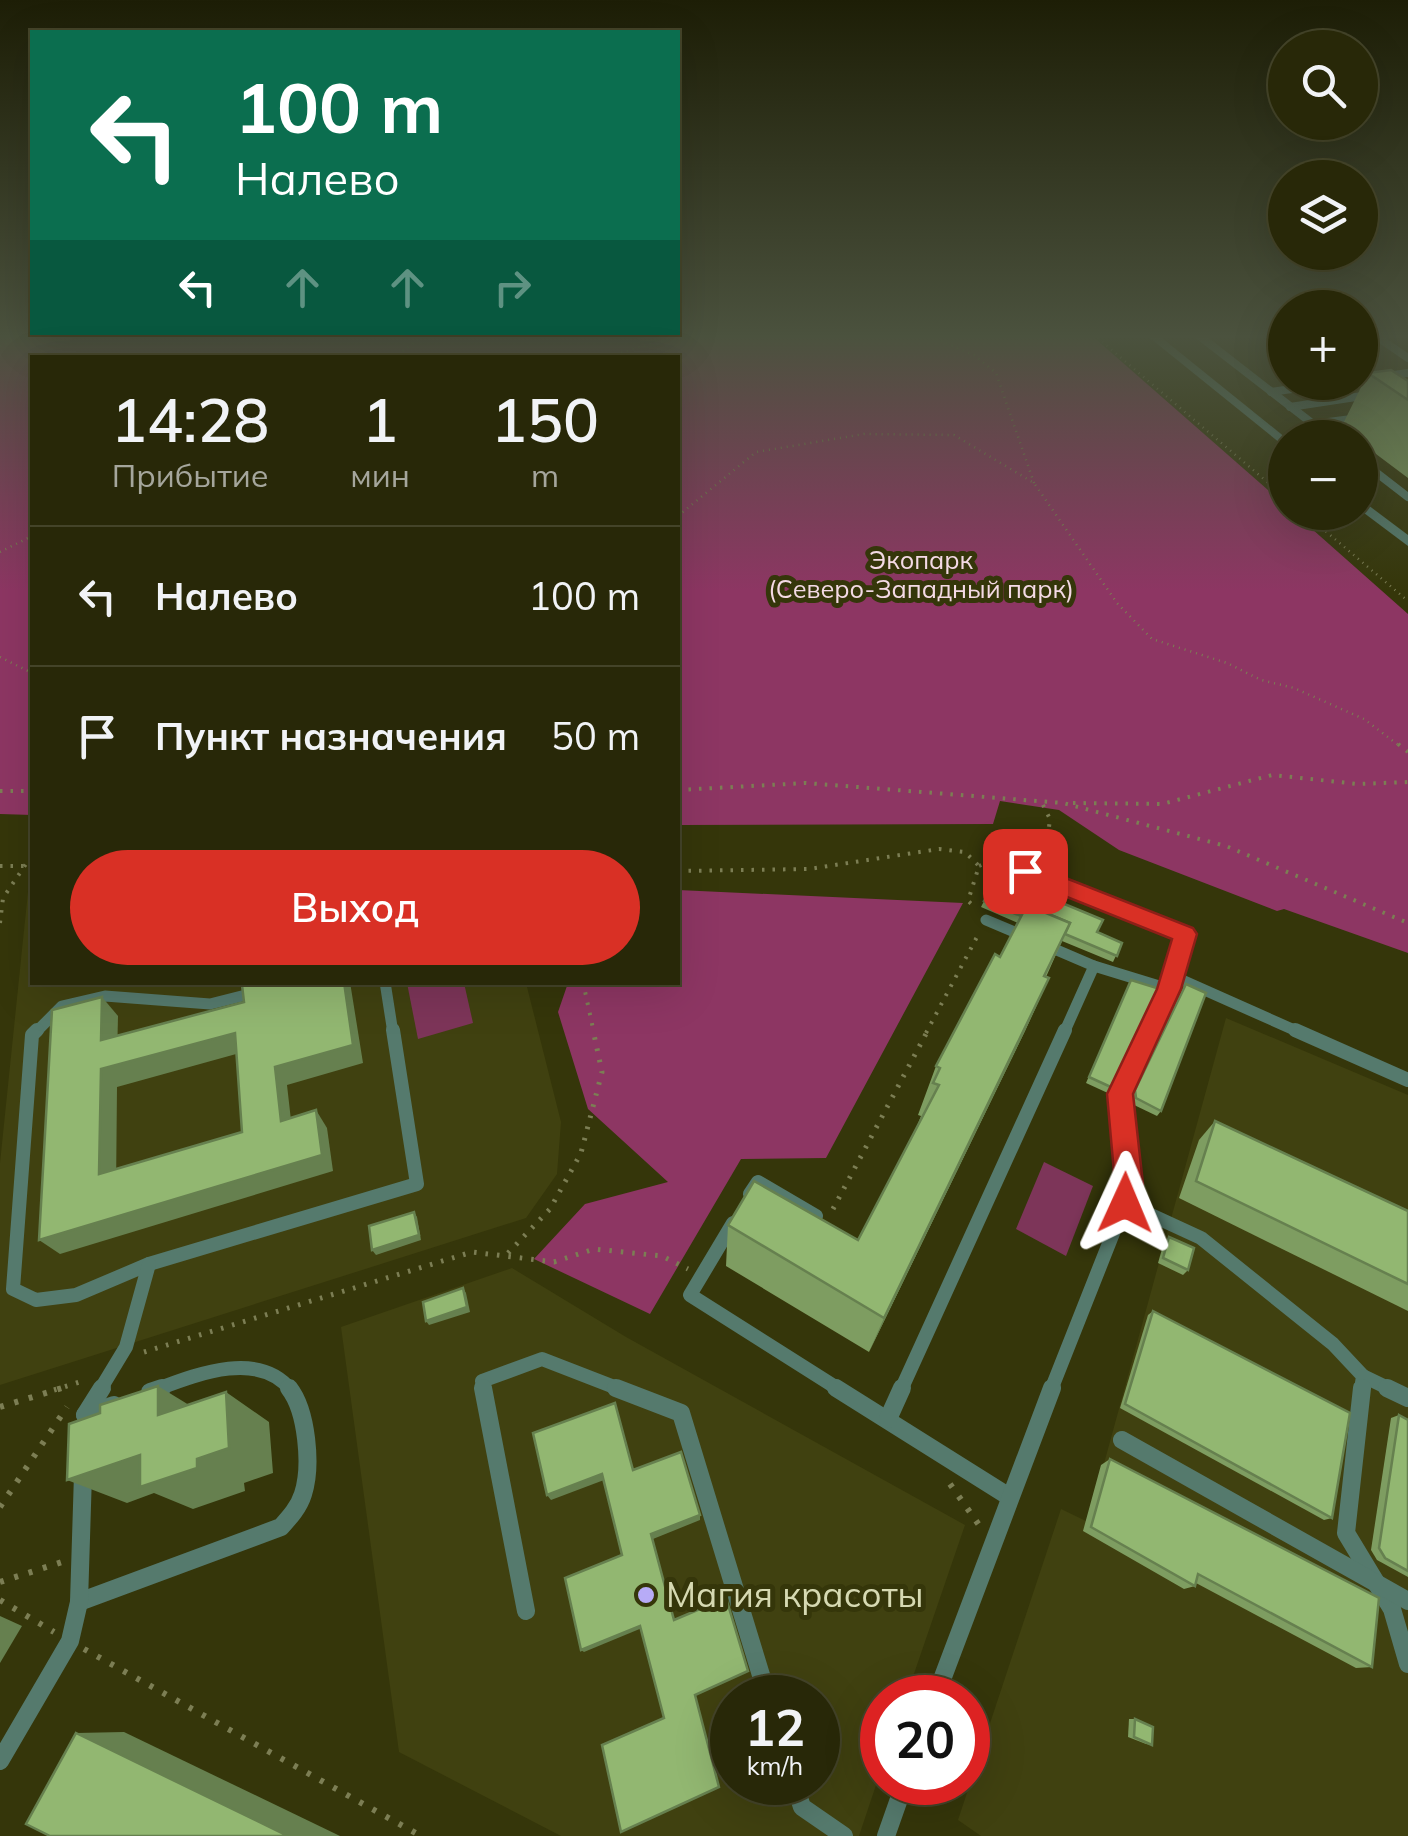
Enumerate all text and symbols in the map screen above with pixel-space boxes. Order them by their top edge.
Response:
map controls [1268,30,1378,530]
button: search [1268,30,1378,140]
text: 100 m [235,63,443,151]
icon: left [70,70,200,200]
text: Налево [235,150,400,206]
button: layers [1268,160,1378,270]
icon: left [170,260,225,315]
icon: ahead [275,260,330,315]
icon: ahead [380,260,435,315]
icon: right [485,260,540,315]
button: + [1268,290,1378,400]
text: 14:28 [111,382,269,457]
text: 1 [362,382,398,457]
text: 150 [491,382,599,457]
button: − [1268,420,1378,530]
text: Прибытие [112,455,269,495]
text: мин [350,455,410,495]
text: m [531,455,559,495]
park label: Экопарк (Северо-Западный парк) [768,544,1074,604]
icon: left [70,569,125,624]
text: Налево [155,572,298,620]
text: 100 m [528,572,640,620]
icon: arrive [70,709,125,764]
text: Пункт назначения [155,712,507,760]
text: 50 m [551,712,640,760]
pin [983,829,1068,914]
icon: arrive [998,844,1053,899]
button: Выход [70,850,640,965]
position arrow [1073,1151,1177,1255]
place label: Магия красоты [666,1572,924,1616]
marker: Магия красоты [635,1584,657,1606]
speed limit sign: 20 [860,1675,990,1805]
text: 12 [745,1696,805,1759]
text: km/h [747,1750,803,1781]

